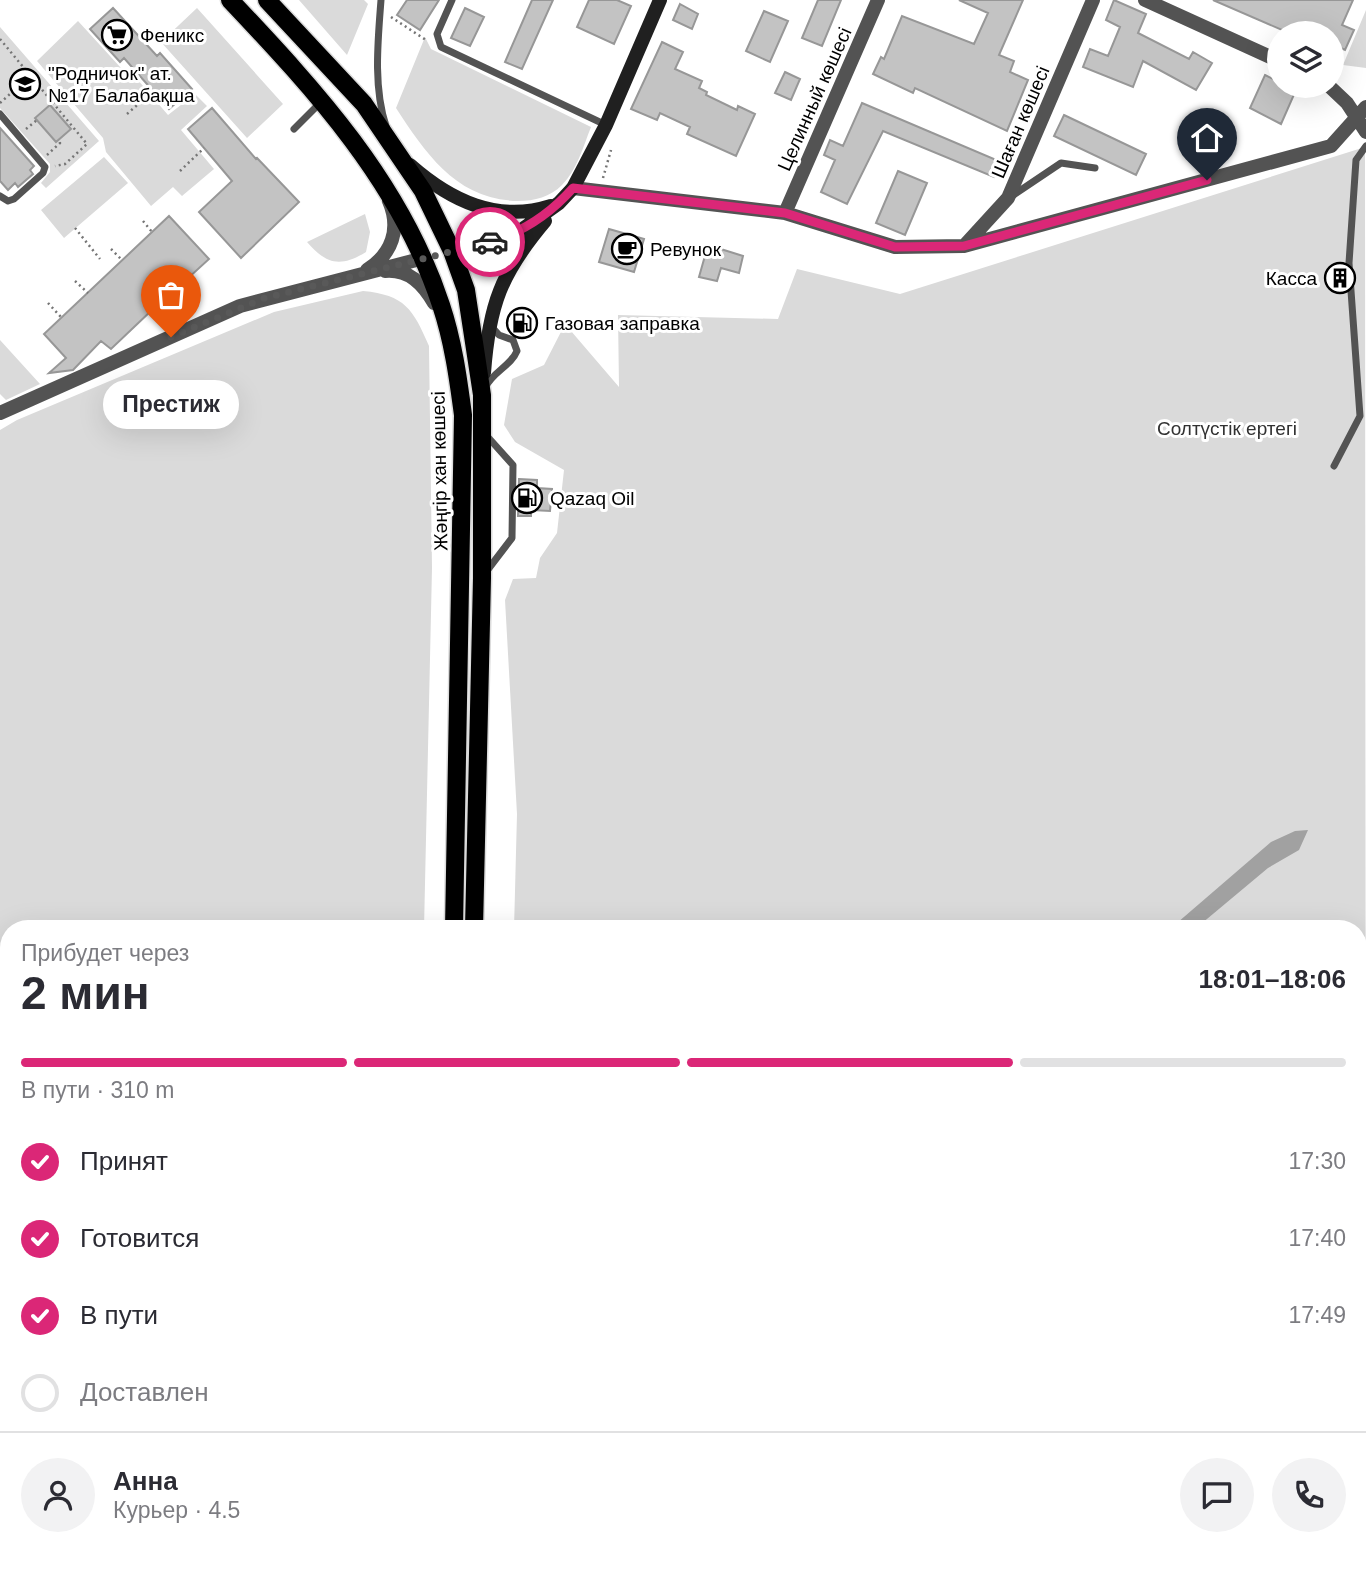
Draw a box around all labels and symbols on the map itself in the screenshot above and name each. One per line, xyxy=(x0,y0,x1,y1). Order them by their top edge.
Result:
supermarket icon: Феникс xyxy=(100,18,134,52)
street label: Целинный көшесі xyxy=(773,24,855,174)
place label: Феникс xyxy=(140,25,204,46)
place label: "Родничок" ат. №17 Балабақша xyxy=(48,63,195,106)
street label: Шаған көшесі xyxy=(987,63,1054,181)
school or university icon: "Родничок" ат. №17 Балабақша xyxy=(8,67,42,101)
pin xyxy=(1177,108,1237,180)
courier xyxy=(455,207,525,277)
cafe icon: Ревунок xyxy=(610,232,644,266)
place label: Ревунок xyxy=(650,239,722,260)
building icon: Касса xyxy=(1323,261,1357,295)
pin xyxy=(141,265,201,337)
place label: Касса xyxy=(1266,268,1317,289)
fuel station icon: Газовая заправка xyxy=(505,306,539,340)
place label: Газовая заправка xyxy=(545,313,700,334)
callout: Престиж xyxy=(103,379,239,428)
street label: Жәңгір хан көшесі xyxy=(428,391,451,551)
park label: Солтүстік ертегі xyxy=(1157,418,1297,439)
fuel station icon: Qazaq Oil xyxy=(510,481,544,515)
place label: Qazaq Oil xyxy=(550,488,634,509)

